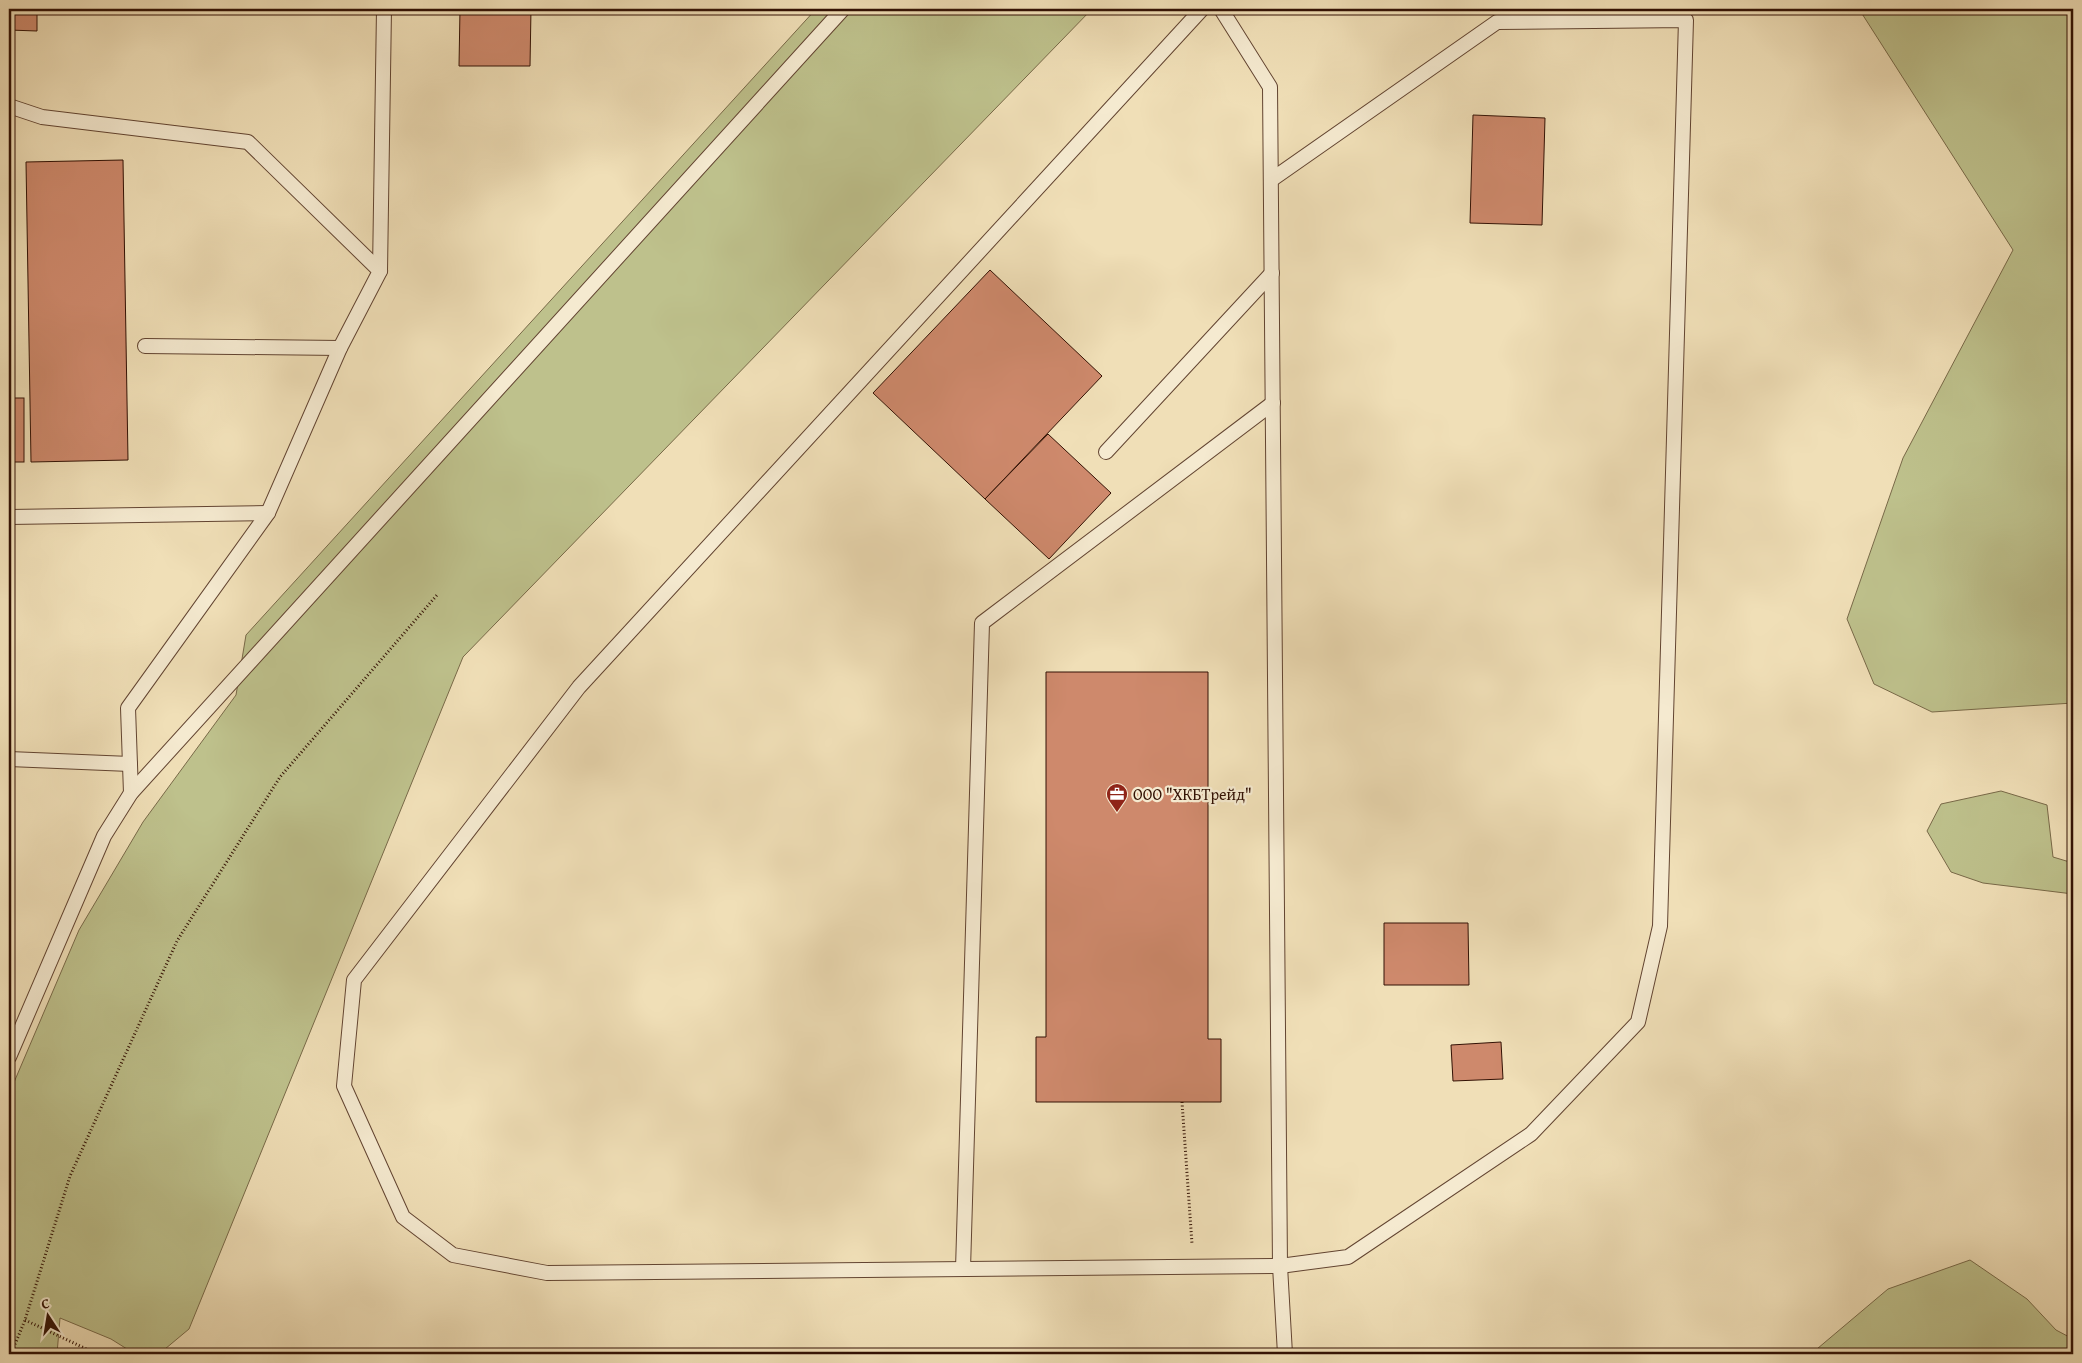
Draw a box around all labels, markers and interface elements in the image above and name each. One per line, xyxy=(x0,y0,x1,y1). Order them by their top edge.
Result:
office icon: ООО "ХКБТрейд" xyxy=(1105,782,1129,813)
place label: ООО "ХКБТрейд" xyxy=(1133,782,1252,806)
north arrow xyxy=(22,1290,72,1340)
text: С xyxy=(39,1293,51,1314)

